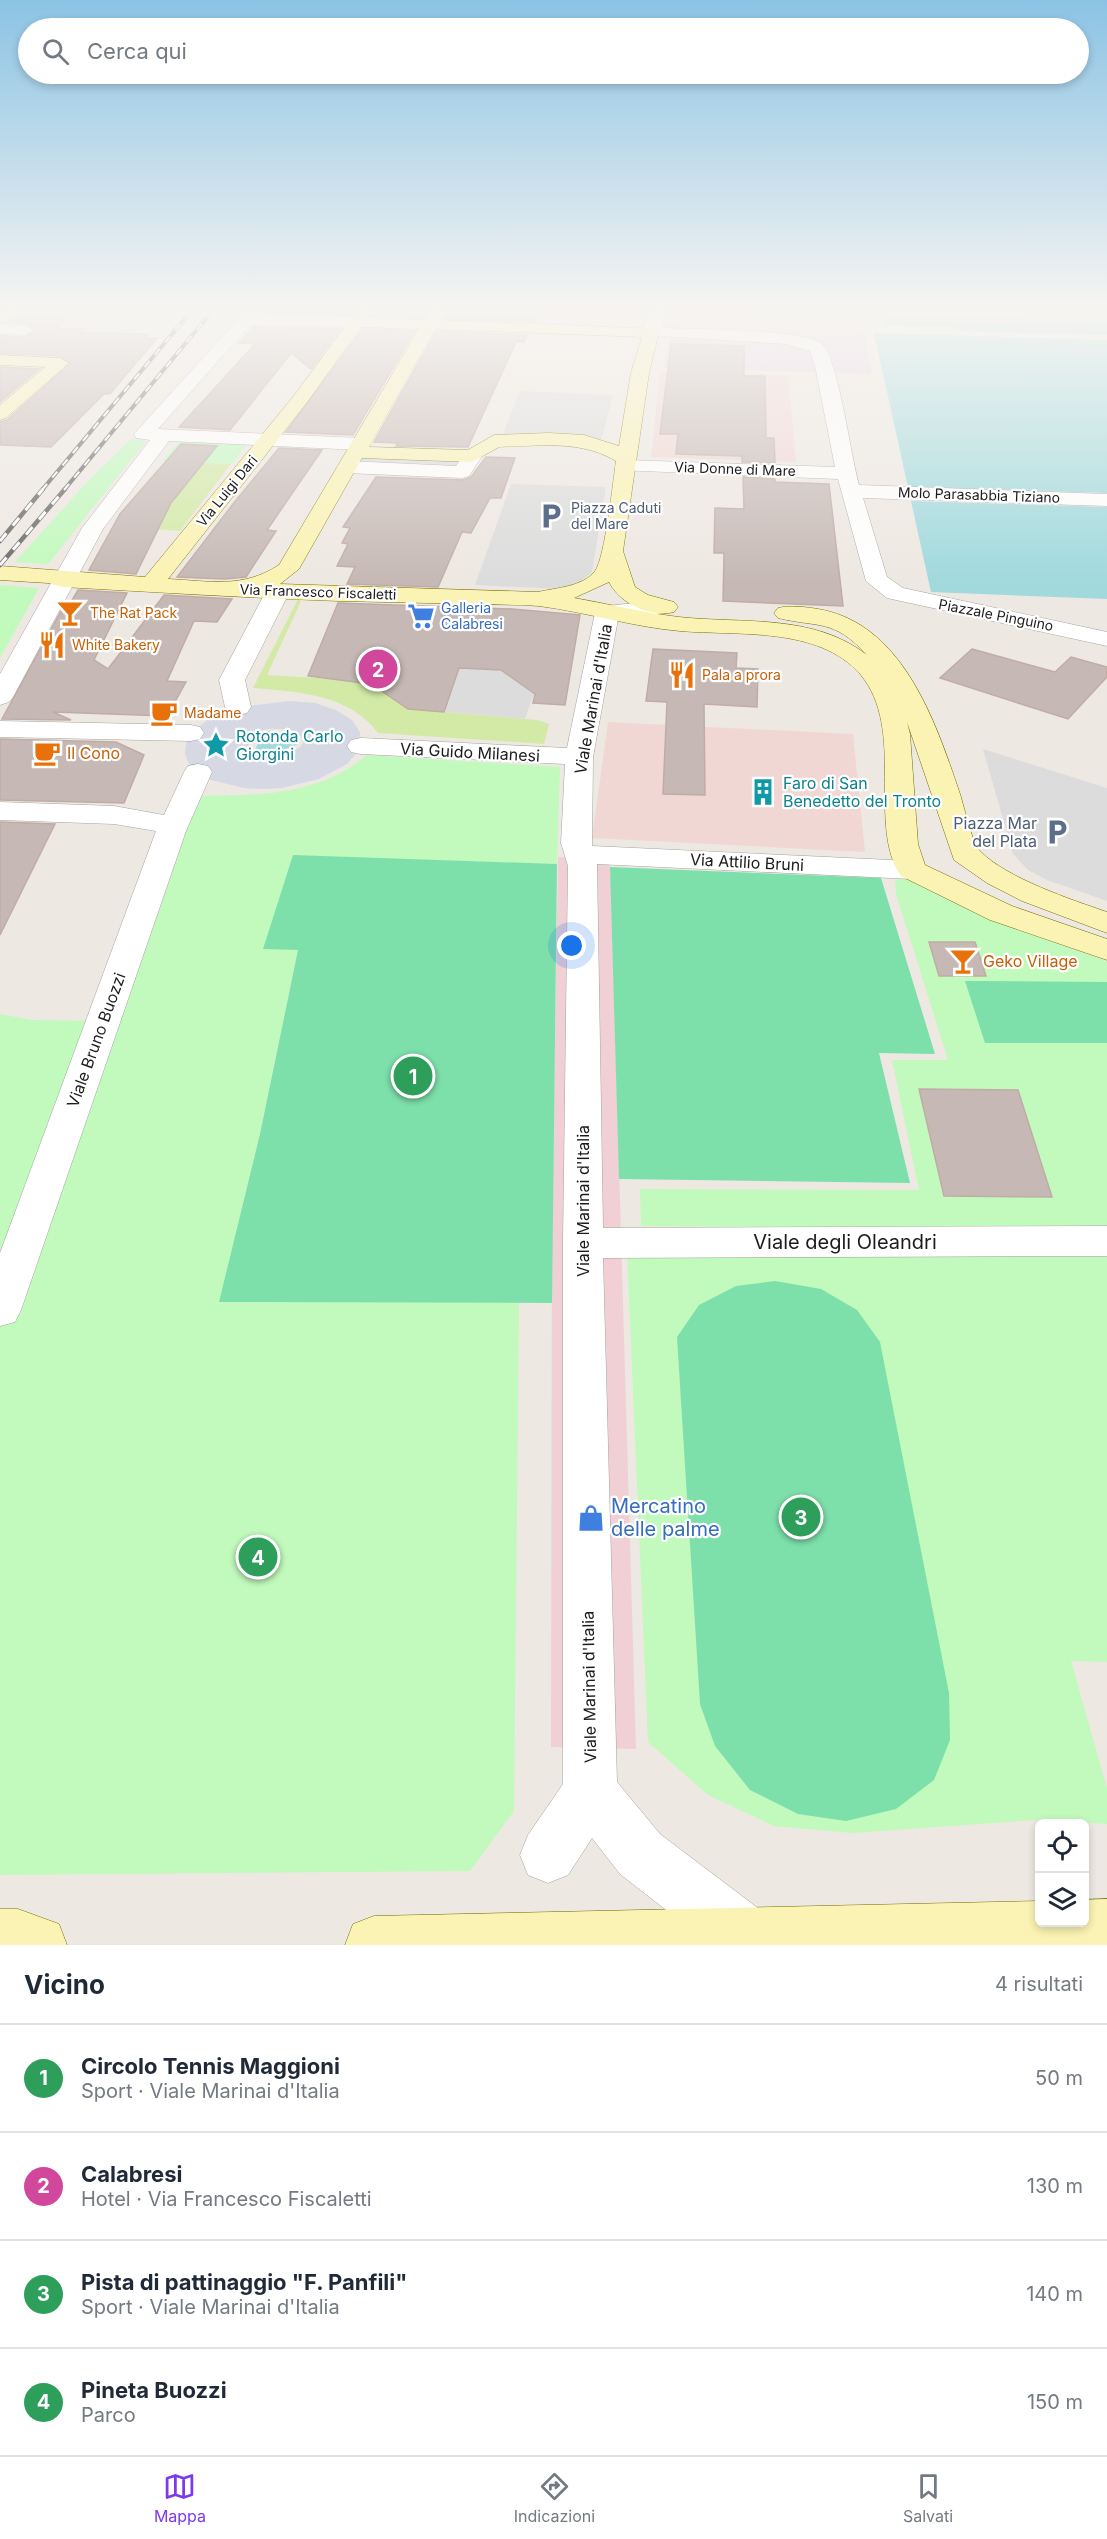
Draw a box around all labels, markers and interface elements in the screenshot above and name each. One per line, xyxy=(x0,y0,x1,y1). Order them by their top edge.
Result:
search box xyxy=(18,18,1089,84)
icon: search xyxy=(39,35,72,68)
text: Cerca qui xyxy=(87,38,187,64)
street label: Via Luigi Dari xyxy=(193,451,261,530)
street label: Via Donne di Mare xyxy=(674,458,796,479)
street label: Molo Parasabbia Tiziano xyxy=(898,483,1060,506)
place label: Piazza Caduti del Mare xyxy=(571,499,661,532)
parking icon: Piazza Caduti del Mare xyxy=(536,501,566,531)
street label: Via Francesco Fiscaletti xyxy=(239,580,397,603)
street label: Piazzale Pinguino xyxy=(937,595,1055,634)
bar icon: The Rat Pack xyxy=(55,598,85,628)
place label: Galleria Calabresi xyxy=(441,599,503,632)
supermarket icon: Galleria Calabresi xyxy=(406,601,436,631)
place label: The Rat Pack xyxy=(90,604,178,621)
street label: Viale Marinai d'Italia xyxy=(570,622,616,776)
restaurant icon: White Bakery xyxy=(37,630,67,660)
place label: White Bakery xyxy=(72,636,160,653)
pin: 2 xyxy=(358,646,398,692)
restaurant icon: Pala a prora xyxy=(667,660,697,690)
place label: Pala a prora xyxy=(702,666,781,683)
cafe icon: Madame xyxy=(149,698,179,728)
place label: Madame xyxy=(184,704,241,721)
place label: Rotonda Carlo Giorgini xyxy=(236,726,343,764)
place icon: Rotonda Carlo Giorgini xyxy=(201,730,231,760)
cafe icon: Il Cono xyxy=(32,738,62,768)
street label: Via Guido Milanesi xyxy=(400,738,540,766)
place label: Il Cono xyxy=(67,743,120,763)
place label: Faro di San Benedetto del Tronto xyxy=(783,773,941,811)
building icon: Faro di San Benedetto del Tronto xyxy=(748,777,778,807)
place label: Piazza Mar del Plata xyxy=(953,813,1037,851)
parking icon: Piazza Mar del Plata xyxy=(1042,817,1072,847)
street label: Via Attilio Bruni xyxy=(689,849,805,875)
your location xyxy=(557,931,586,960)
bar icon: Geko Village xyxy=(948,946,978,976)
place label: Geko Village xyxy=(983,951,1078,971)
street label: Viale Bruno Buozzi xyxy=(62,970,130,1110)
pin: 1 xyxy=(394,1054,432,1098)
street label: Viale Marinai d'Italia xyxy=(573,1125,593,1277)
street label: Viale degli Oleandri xyxy=(753,1230,937,1254)
place label: Mercatino delle palme xyxy=(611,1494,720,1541)
pin: 3 xyxy=(782,1494,820,1540)
shop icon: Mercatino delle palme xyxy=(576,1503,606,1533)
pin: 4 xyxy=(238,1534,278,1580)
street label: Viale Marinai d'Italia xyxy=(578,1611,600,1763)
map controls xyxy=(1035,1819,1089,1927)
button: locate xyxy=(1035,1819,1089,1873)
button: layers xyxy=(1035,1873,1089,1927)
text: Vicino xyxy=(24,1969,105,2000)
text: 4 risultati xyxy=(995,1972,1083,1996)
text: Circolo Tennis Maggioni xyxy=(81,2053,340,2079)
text: 1 xyxy=(39,2066,48,2090)
text: 50 m xyxy=(1035,2066,1083,2090)
text: Sport · Viale Marinai d'Italia xyxy=(81,2079,340,2103)
text: Calabresi xyxy=(81,2161,182,2187)
text: 2 xyxy=(37,2174,50,2198)
text: 130 m xyxy=(1027,2174,1083,2198)
text: Hotel · Via Francesco Fiscaletti xyxy=(81,2187,372,2211)
text: Pista di pattinaggio "F. Panfili" xyxy=(81,2269,407,2295)
text: 3 xyxy=(37,2282,50,2306)
text: 140 m xyxy=(1026,2282,1083,2306)
text: Sport · Viale Marinai d'Italia xyxy=(81,2295,340,2319)
text: Pineta Buozzi xyxy=(81,2377,227,2403)
text: 4 xyxy=(37,2390,50,2414)
text: 150 m xyxy=(1027,2390,1083,2414)
text: Parco xyxy=(81,2403,136,2427)
tab: Mappa xyxy=(154,2470,206,2526)
tab: Indicazioni xyxy=(514,2470,595,2526)
tab: Salvati xyxy=(903,2470,953,2526)

